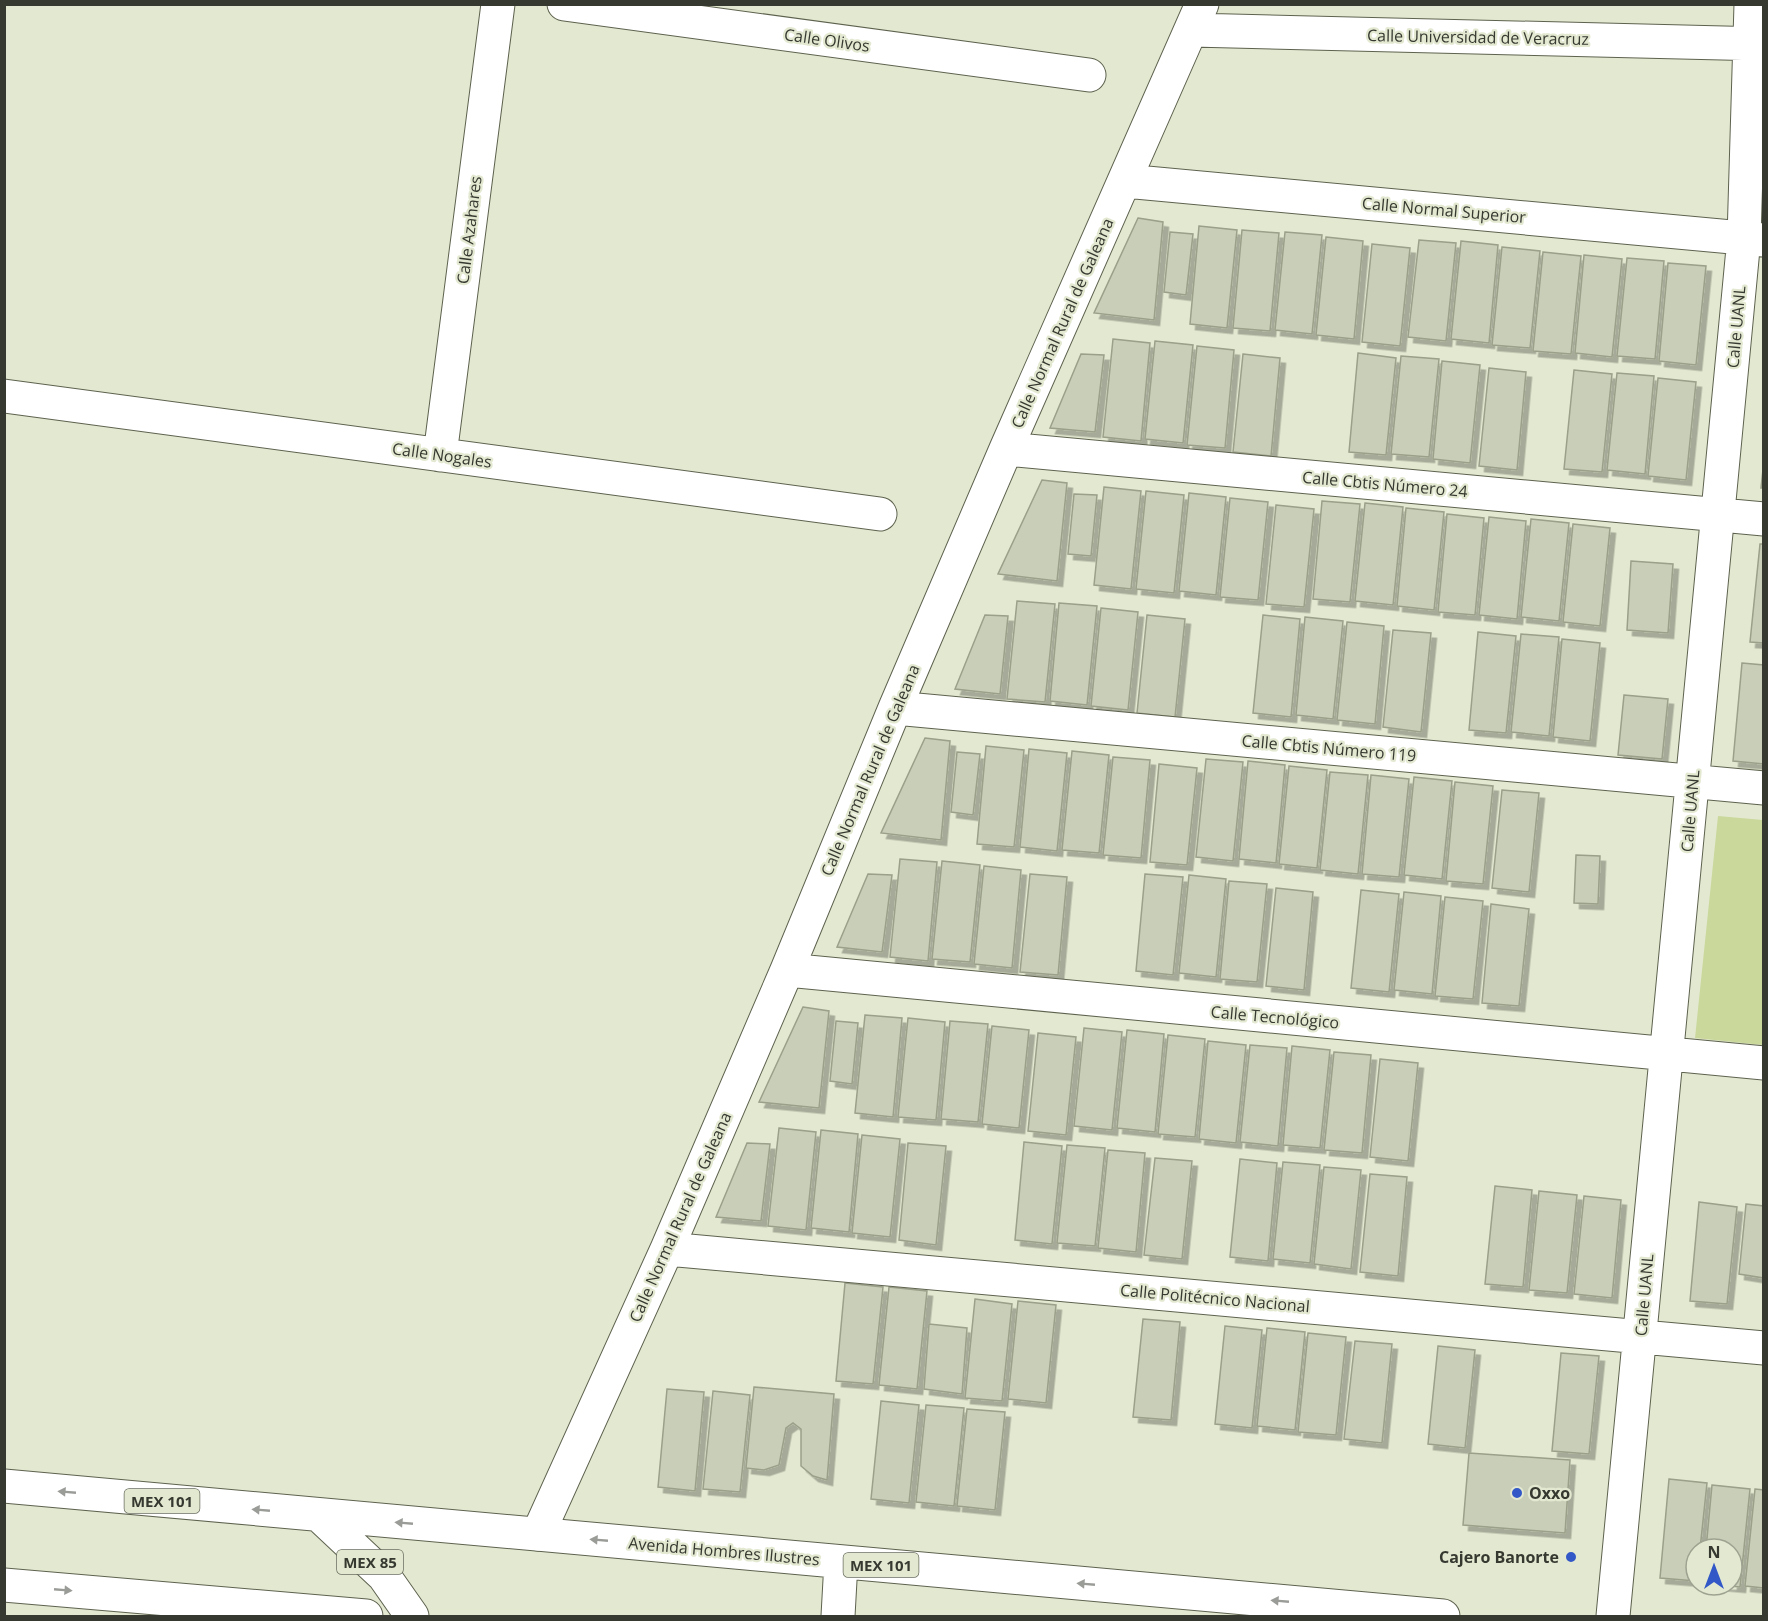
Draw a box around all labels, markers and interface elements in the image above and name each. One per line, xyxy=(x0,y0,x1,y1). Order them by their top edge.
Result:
street label: Calle Olivos xyxy=(783,23,871,57)
street label: Calle Universidad de Veracruz xyxy=(1367,24,1589,50)
street label: Calle Azahares xyxy=(451,175,487,285)
street label: Calle Normal Superior xyxy=(1361,192,1527,228)
street label: Calle Normal Rural de Galeana xyxy=(1006,215,1118,431)
street label: Calle UANL xyxy=(1721,285,1751,369)
street label: Calle Nogales xyxy=(391,437,493,473)
street label: Calle Cbtis Número 24 xyxy=(1301,466,1469,502)
street label: Calle Normal Rural de Galeana xyxy=(815,661,925,879)
street label: Calle Cbtis Número 119 xyxy=(1241,729,1417,767)
street label: Calle UANL xyxy=(1675,769,1705,853)
street label: Calle Tecnológico xyxy=(1210,1000,1340,1034)
street label: Calle Normal Rural de Galeana xyxy=(624,1109,736,1325)
street label: Calle UANL xyxy=(1629,1253,1659,1337)
street label: Calle Politécnico Nacional xyxy=(1119,1279,1311,1317)
place label: Oxxo xyxy=(1529,1482,1570,1504)
marker: Oxxo xyxy=(1510,1486,1524,1500)
one-way arrow xyxy=(57,1487,76,1497)
road number: MEX 101 xyxy=(124,1489,200,1513)
one-way arrow xyxy=(252,1505,271,1515)
one-way arrow xyxy=(395,1518,414,1528)
street label: Avenida Hombres Ilustres xyxy=(627,1532,821,1570)
one-way arrow xyxy=(589,1535,608,1545)
north arrow xyxy=(1684,1537,1744,1597)
text: N xyxy=(1707,1541,1721,1563)
place label: Cajero Banorte xyxy=(1439,1546,1559,1568)
road number: MEX 85 xyxy=(337,1550,403,1574)
marker: Cajero Banorte xyxy=(1564,1550,1578,1564)
road number: MEX 101 xyxy=(844,1553,918,1577)
one-way arrow xyxy=(1076,1579,1095,1589)
one-way arrow xyxy=(53,1585,72,1595)
one-way arrow xyxy=(1270,1596,1289,1606)

